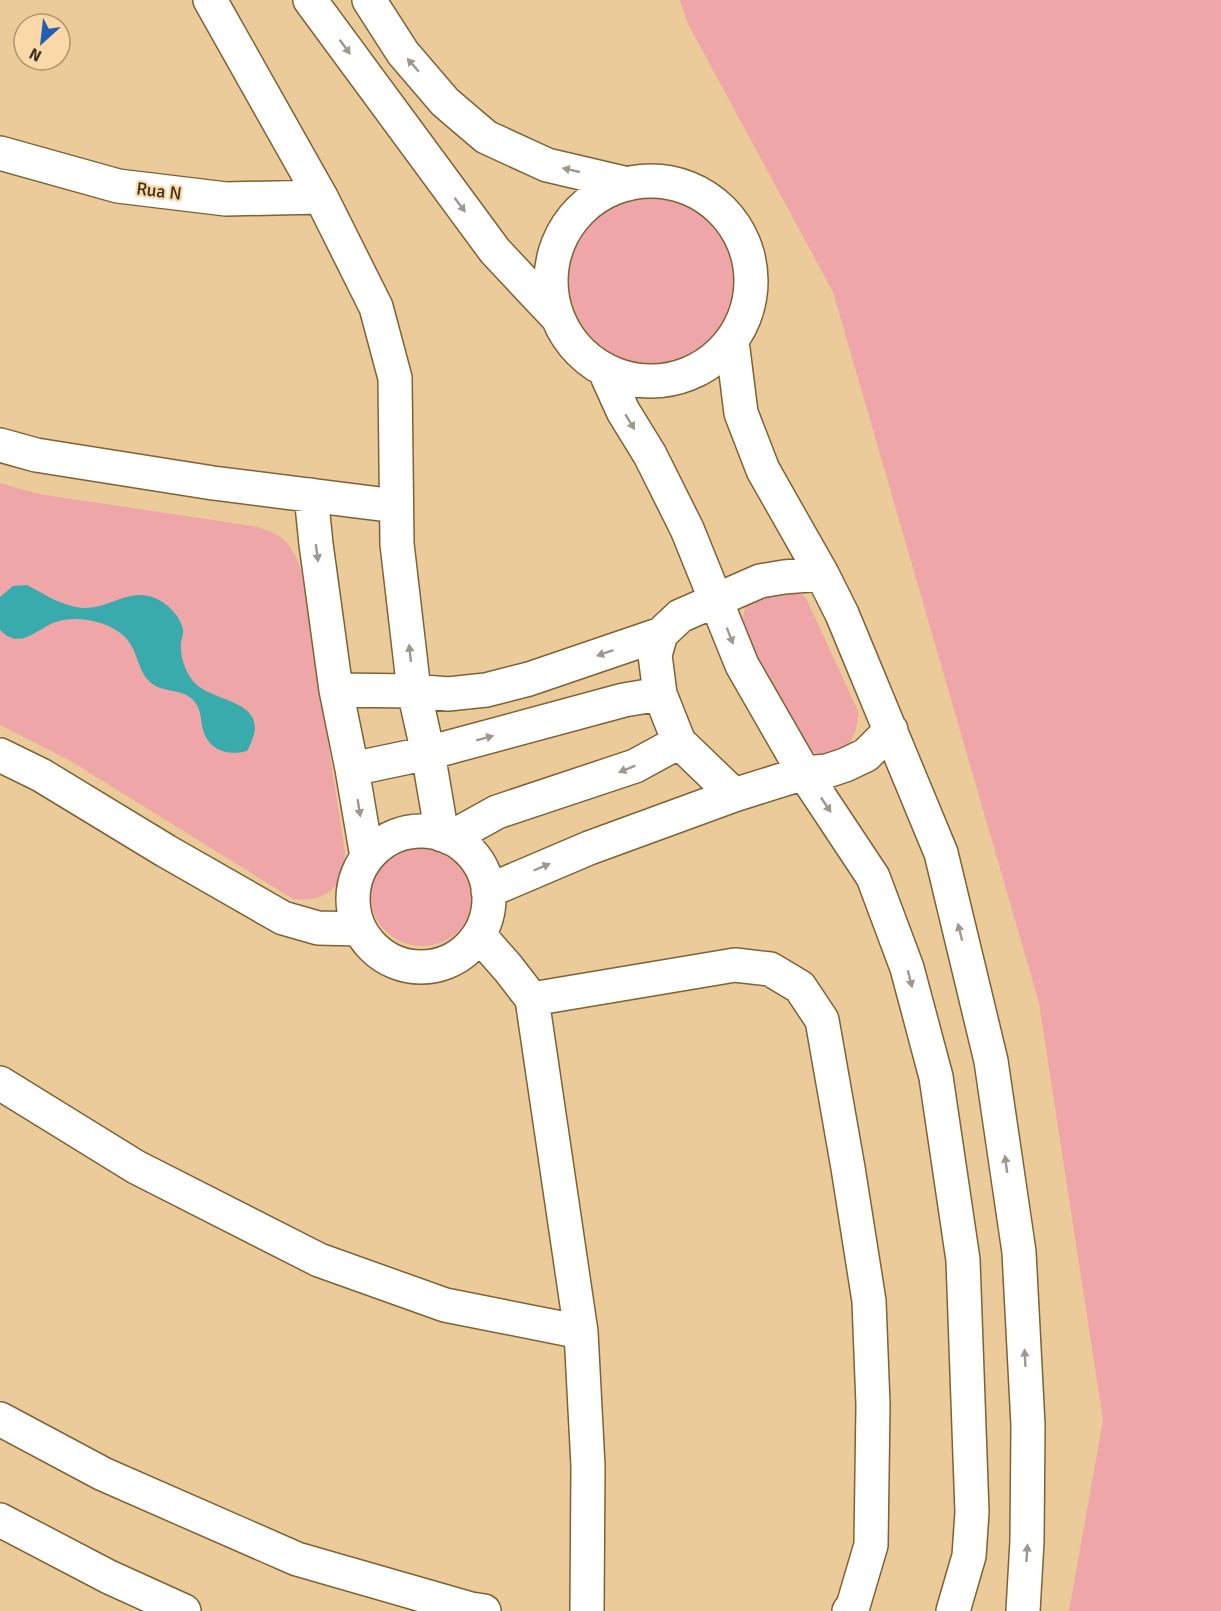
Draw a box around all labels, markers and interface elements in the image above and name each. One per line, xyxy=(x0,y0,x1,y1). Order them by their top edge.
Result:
north arrow xyxy=(12,12,72,72)
one-way arrow xyxy=(338,40,350,55)
text: N xyxy=(26,43,45,66)
one-way arrow xyxy=(407,58,420,73)
one-way arrow xyxy=(562,165,580,175)
street label: Rua N xyxy=(135,177,183,205)
one-way arrow xyxy=(454,196,466,212)
one-way arrow xyxy=(624,414,635,430)
one-way arrow xyxy=(313,544,322,563)
one-way arrow xyxy=(726,627,735,645)
one-way arrow xyxy=(405,644,415,663)
one-way arrow xyxy=(596,648,614,658)
one-way arrow xyxy=(475,732,494,742)
one-way arrow xyxy=(618,765,636,774)
one-way arrow xyxy=(820,797,831,814)
one-way arrow xyxy=(354,799,363,818)
one-way arrow xyxy=(533,862,551,871)
one-way arrow xyxy=(954,922,964,941)
one-way arrow xyxy=(906,970,916,988)
one-way arrow xyxy=(1002,1154,1011,1173)
one-way arrow xyxy=(1020,1348,1029,1367)
one-way arrow xyxy=(1022,1543,1031,1562)

